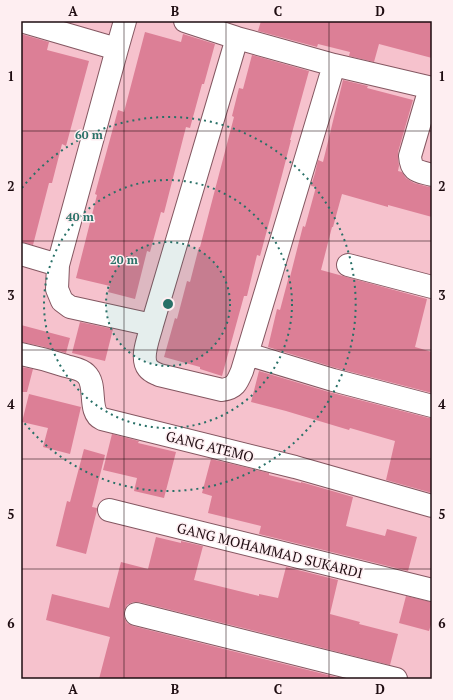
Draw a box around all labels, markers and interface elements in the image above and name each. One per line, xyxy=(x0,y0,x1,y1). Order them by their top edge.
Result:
text: A xyxy=(68,2,78,20)
text: B xyxy=(171,2,179,20)
text: C xyxy=(274,2,282,20)
text: D xyxy=(375,2,385,20)
text: 1 xyxy=(7,67,15,85)
text: 1 xyxy=(438,67,446,85)
text: 60 m xyxy=(75,127,103,142)
text: 2 xyxy=(7,177,15,195)
text: 2 xyxy=(438,177,446,195)
text: 40 m xyxy=(66,209,94,224)
text: 20 m xyxy=(110,252,138,267)
text: 3 xyxy=(7,286,15,304)
text: 3 xyxy=(438,286,446,304)
centre of rings xyxy=(161,297,175,311)
text: 4 xyxy=(7,395,15,413)
text: 4 xyxy=(438,395,446,413)
street label: GANG ATEMO xyxy=(164,426,256,466)
text: 5 xyxy=(7,505,15,523)
text: 5 xyxy=(438,505,446,523)
street label: GANG MOHAMMAD SUKARDI xyxy=(175,518,365,582)
text: 6 xyxy=(7,614,15,632)
text: 6 xyxy=(438,614,446,632)
text: A xyxy=(68,680,78,698)
text: B xyxy=(171,680,179,698)
text: C xyxy=(274,680,282,698)
text: D xyxy=(375,680,385,698)

